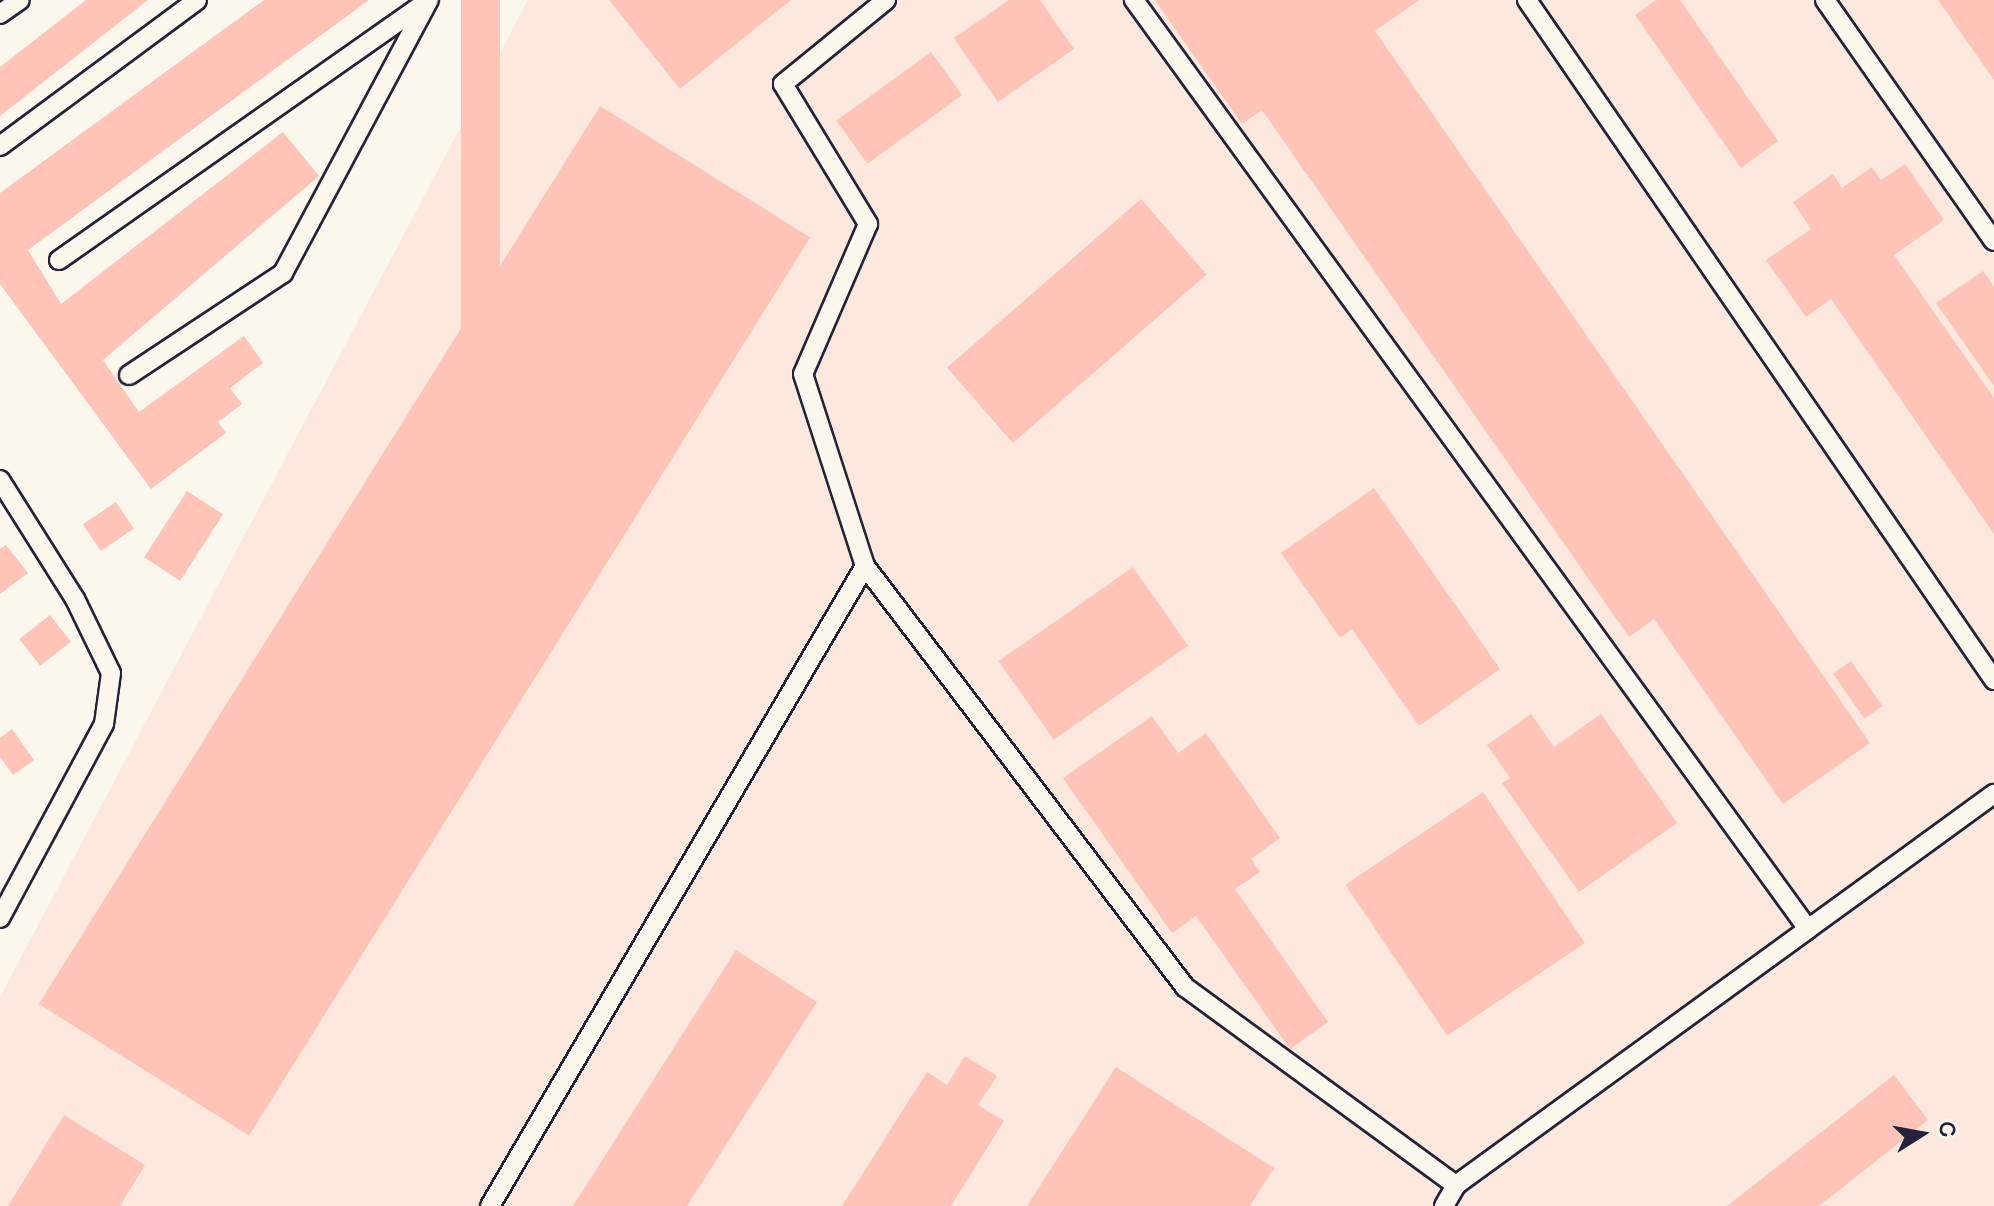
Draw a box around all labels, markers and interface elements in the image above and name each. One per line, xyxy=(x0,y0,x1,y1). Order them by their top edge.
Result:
north arrow xyxy=(1882,1094,1962,1174)
text: С xyxy=(1931,1119,1961,1139)

